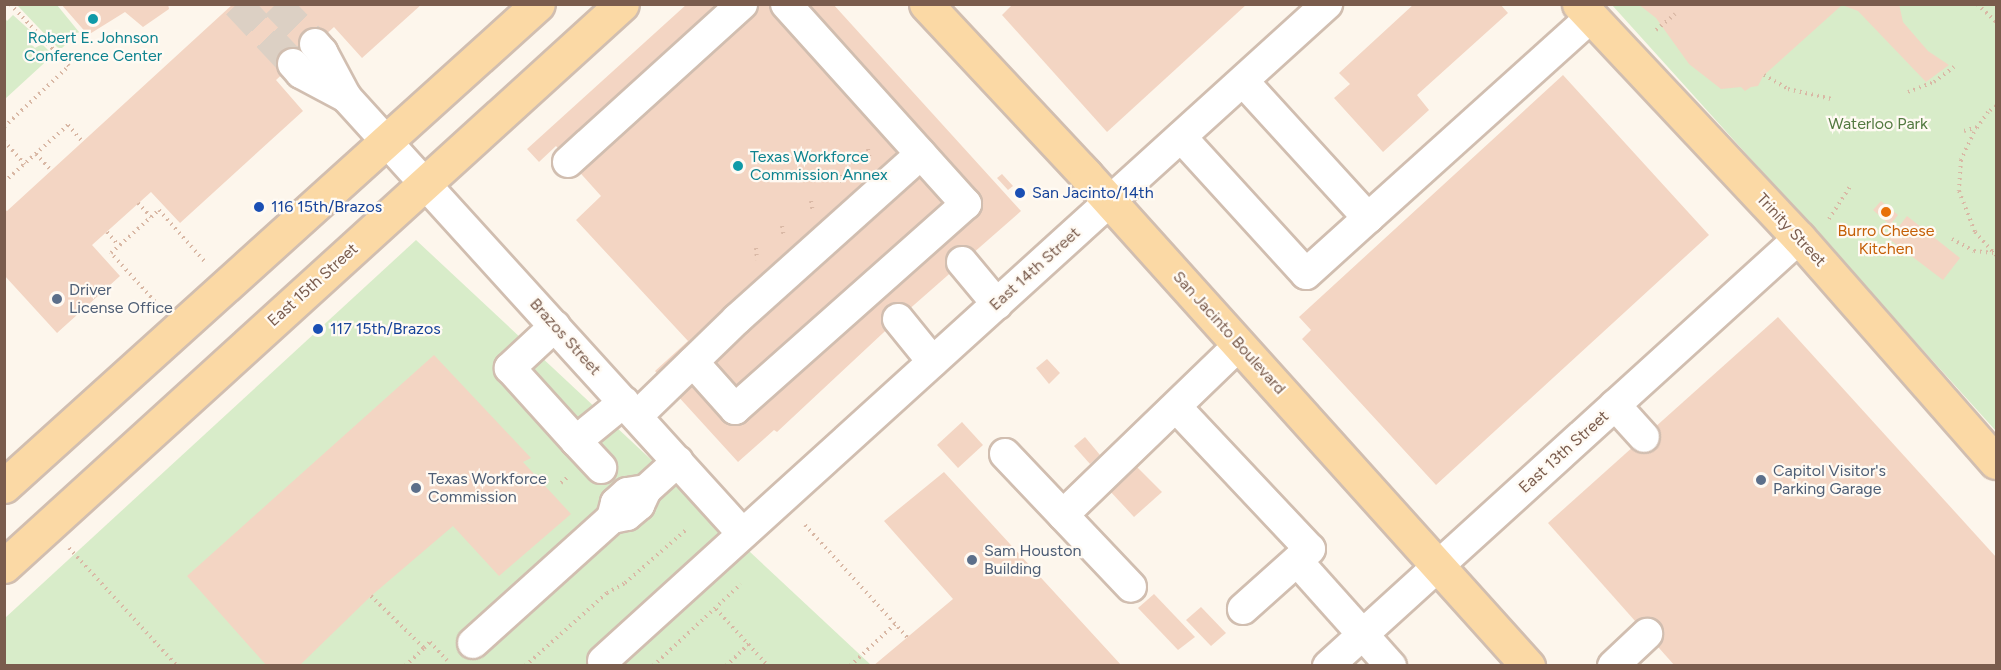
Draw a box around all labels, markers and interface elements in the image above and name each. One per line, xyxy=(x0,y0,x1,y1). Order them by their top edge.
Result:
marker: Robert E. Johnson Conference Center xyxy=(86,12,100,26)
place label: Robert E. Johnson Conference Center xyxy=(24,28,162,66)
park label: Waterloo Park xyxy=(1828,114,1928,134)
place label: Texas Workforce Commission Annex xyxy=(750,147,887,185)
marker: Texas Workforce Commission Annex xyxy=(731,159,745,173)
place label: San Jacinto/14th xyxy=(1032,183,1154,203)
marker: San Jacinto/14th xyxy=(1013,186,1027,200)
street label: Trinity Street xyxy=(1752,189,1830,271)
place label: 116 15th/Brazos xyxy=(271,197,382,217)
marker: 116 15th/Brazos xyxy=(252,200,266,214)
marker: Burro Cheese Kitchen xyxy=(1879,205,1893,219)
place label: Burro Cheese Kitchen xyxy=(1838,221,1934,259)
street label: East 14th Street xyxy=(986,223,1084,315)
street label: East 15th Street xyxy=(264,240,362,330)
street label: San Jacinto Boulevard xyxy=(1169,268,1289,398)
place label: Driver License Office xyxy=(69,280,173,318)
marker: Driver License Office xyxy=(50,292,64,306)
street label: Brazos Street xyxy=(526,295,604,379)
place label: 117 15th/Brazos xyxy=(330,319,441,339)
marker: 117 15th/Brazos xyxy=(311,322,325,336)
street label: East 13th Street xyxy=(1515,407,1613,497)
place label: Capitol Visitor's Parking Garage xyxy=(1773,461,1886,499)
place label: Texas Workforce Commission xyxy=(428,469,547,507)
marker: Capitol Visitor's Parking Garage xyxy=(1754,473,1768,487)
marker: Texas Workforce Commission xyxy=(409,481,423,495)
place label: Sam Houston Building xyxy=(984,541,1081,579)
marker: Sam Houston Building xyxy=(965,553,979,567)

